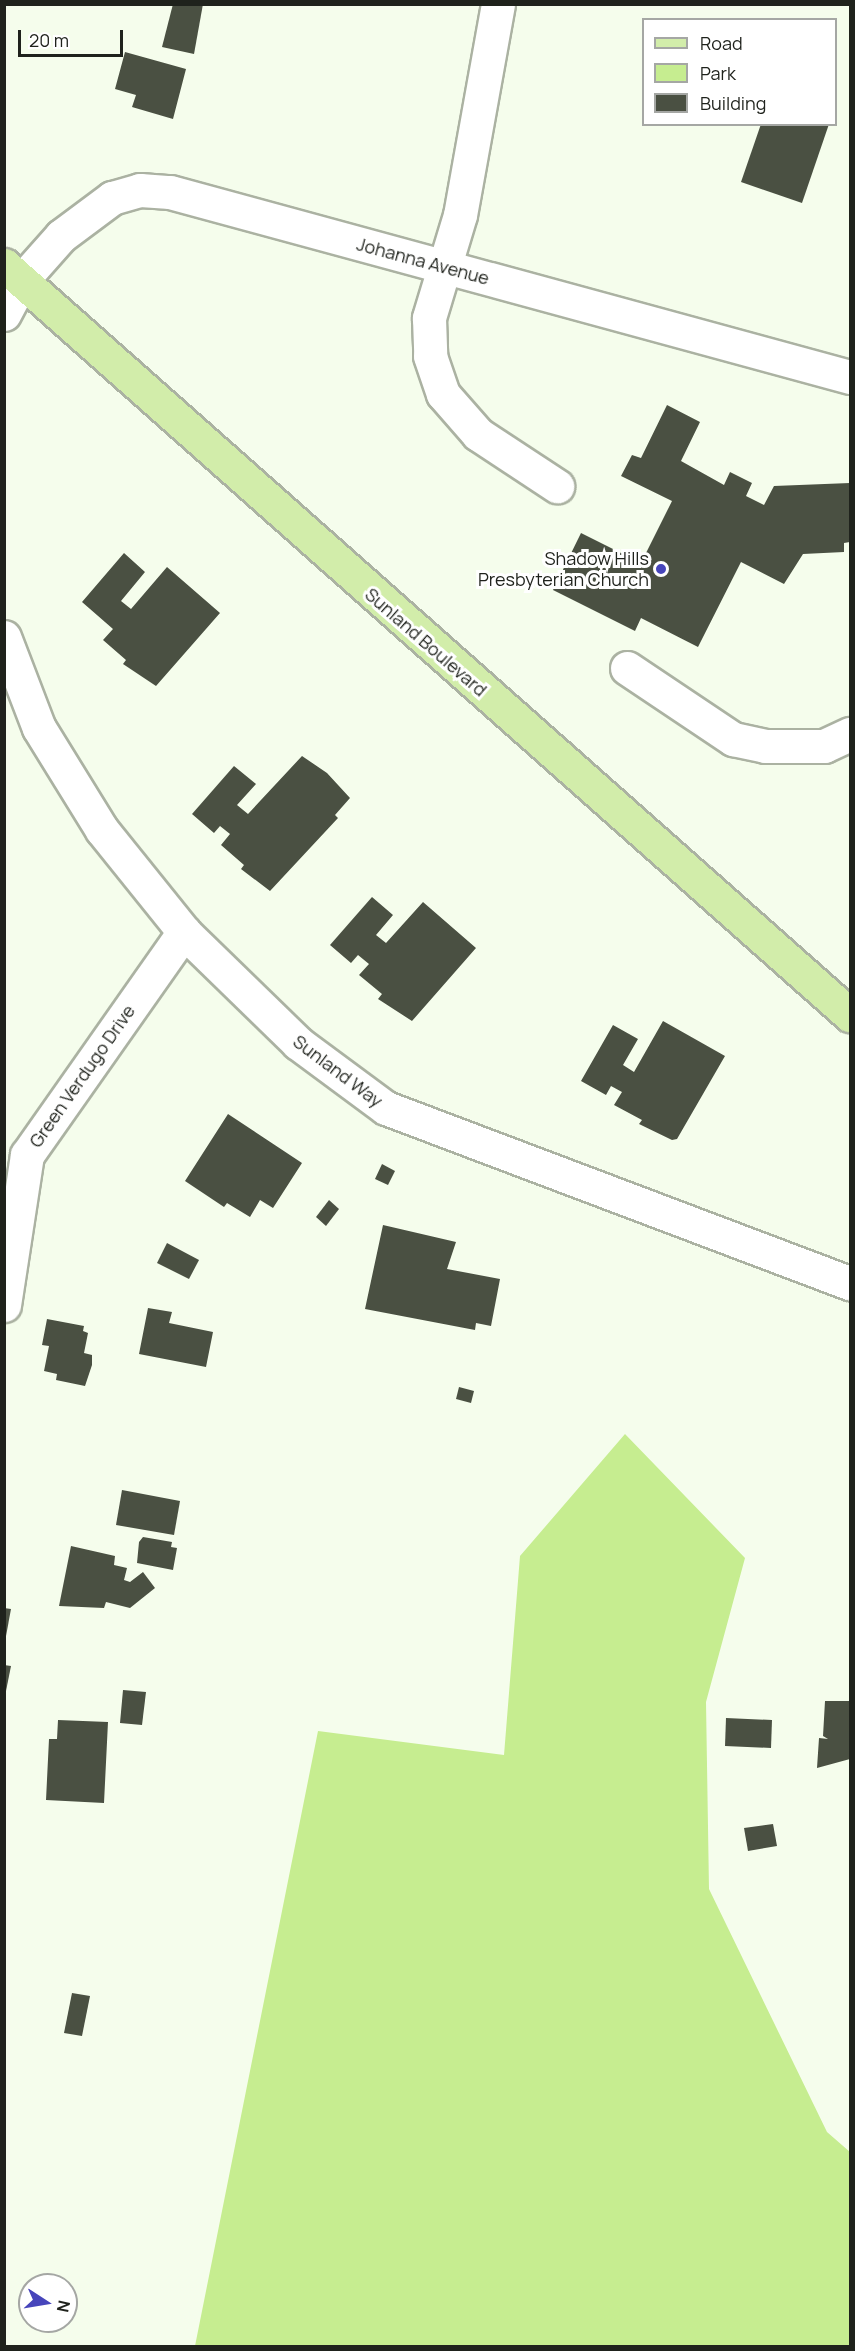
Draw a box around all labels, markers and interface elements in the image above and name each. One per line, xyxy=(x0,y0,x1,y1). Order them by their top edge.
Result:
scale bar xyxy=(21,18,126,56)
legend xyxy=(642,18,837,126)
text: 20 m xyxy=(29,28,69,52)
text: Road xyxy=(700,31,743,55)
text: Park xyxy=(700,61,736,85)
text: Building xyxy=(700,91,766,115)
street label: Johanna Avenue xyxy=(354,233,492,289)
place label: Shadow Hills Presbyterian Church xyxy=(478,548,649,590)
marker: Shadow Hills Presbyterian Church xyxy=(654,562,668,576)
street label: Sunland Boulevard xyxy=(361,583,491,701)
street label: Green Verdugo Drive xyxy=(25,1001,139,1151)
street label: Sunland Way xyxy=(289,1030,387,1112)
north arrow xyxy=(18,2273,78,2333)
text: N xyxy=(52,2298,76,2314)

